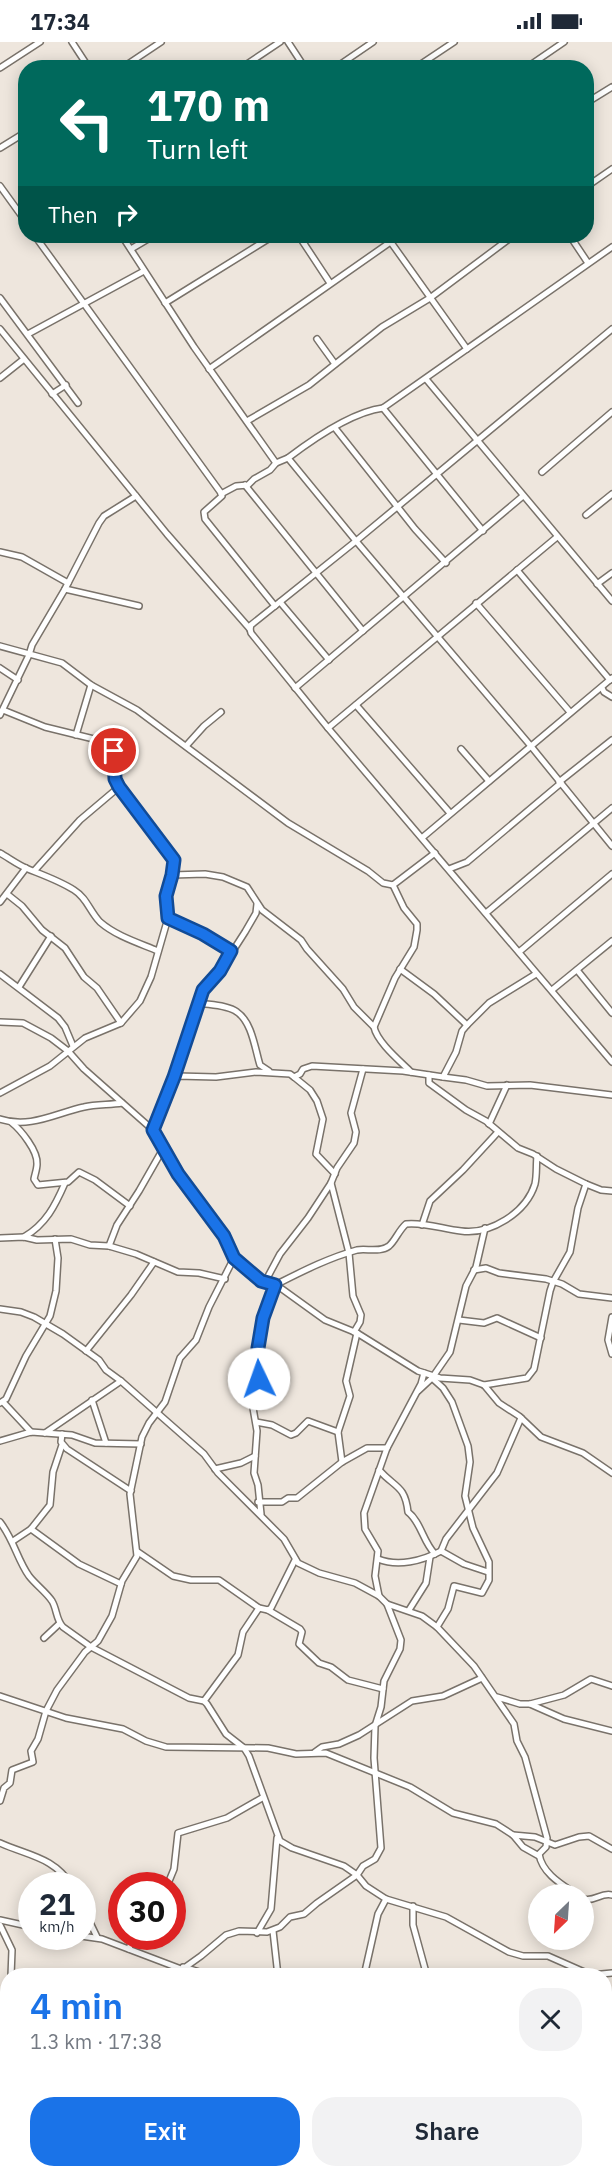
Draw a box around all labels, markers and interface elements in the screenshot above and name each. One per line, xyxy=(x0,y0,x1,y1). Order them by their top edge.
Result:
text: 17:34 xyxy=(30,7,90,36)
text: 170 m xyxy=(147,78,270,133)
icon: left xyxy=(48,84,126,162)
text: Turn left xyxy=(147,131,248,166)
icon: right xyxy=(110,198,143,231)
text: Then xyxy=(48,200,98,229)
pin xyxy=(88,725,139,776)
icon: arrive xyxy=(97,734,130,767)
position arrow xyxy=(227,1347,291,1411)
speed limit sign: 30 xyxy=(108,1872,186,1950)
text: 21 xyxy=(39,1884,75,1923)
north arrow xyxy=(528,1884,594,1950)
map controls xyxy=(528,1884,594,1950)
text: km/h xyxy=(39,1917,75,1936)
text: 4 min xyxy=(30,1982,123,2029)
button: close xyxy=(519,1988,582,2051)
text: 1.3 km · 17:38 xyxy=(30,2028,162,2055)
button: Exit xyxy=(30,2097,300,2166)
button: Share xyxy=(312,2097,582,2166)

